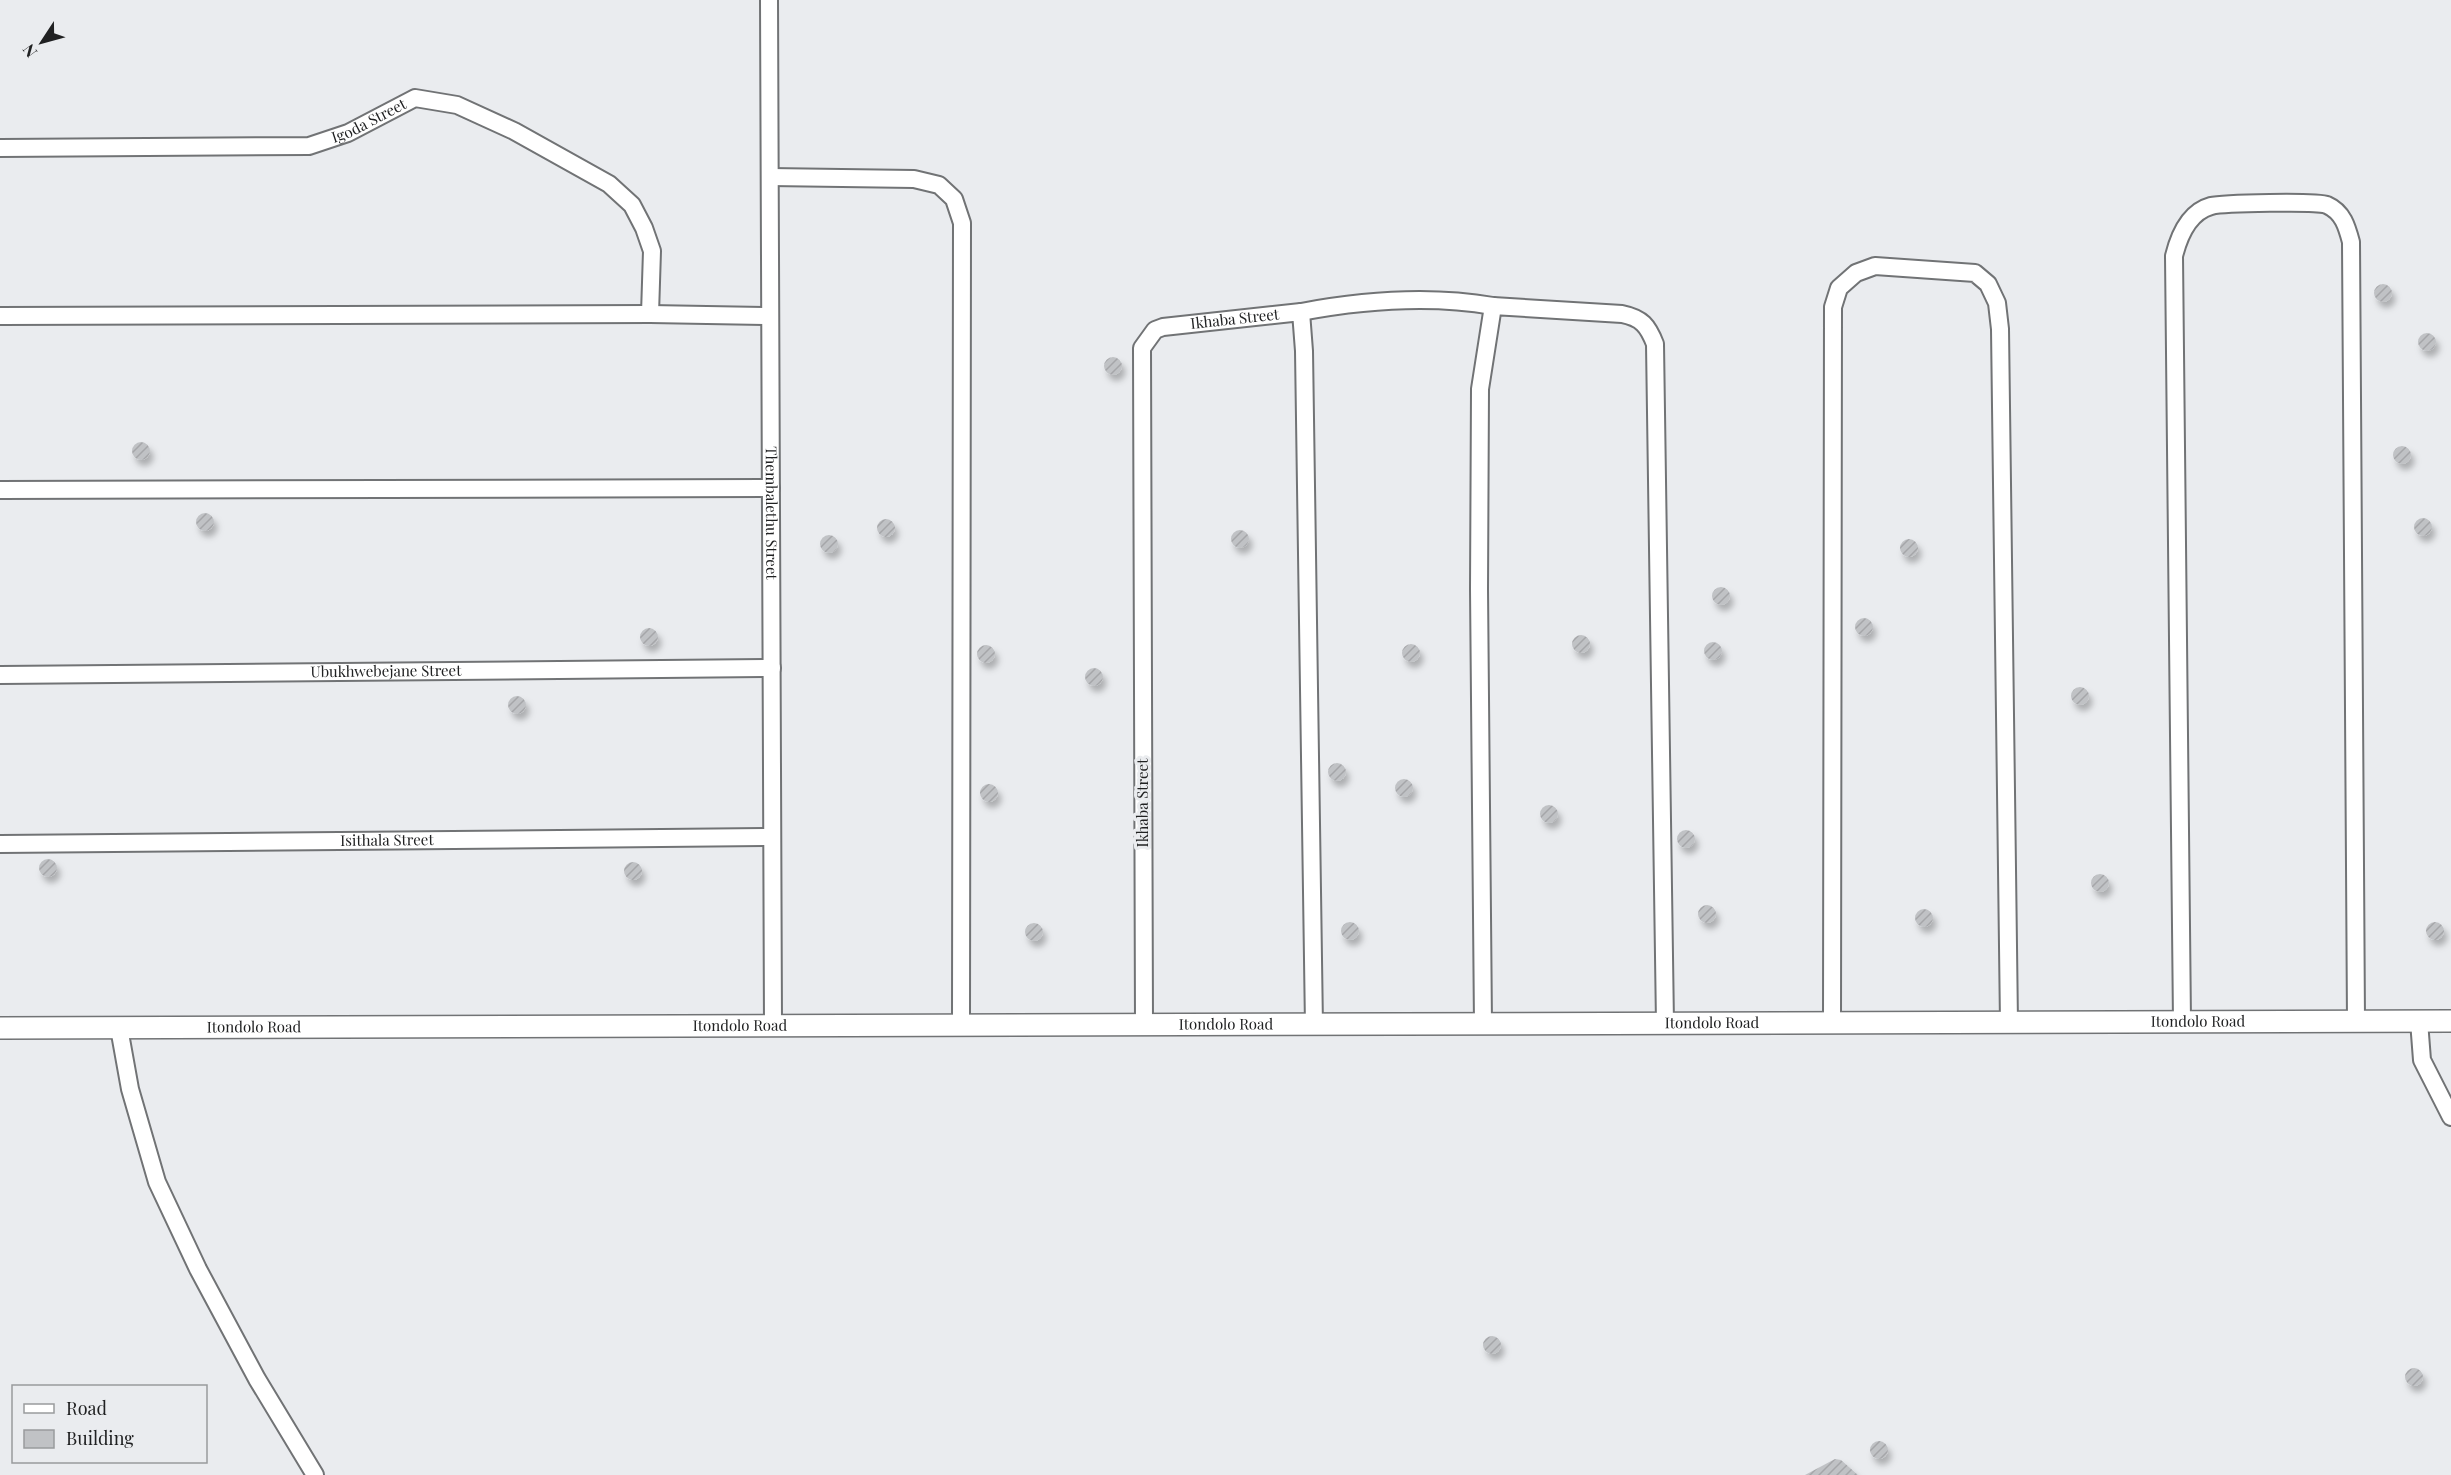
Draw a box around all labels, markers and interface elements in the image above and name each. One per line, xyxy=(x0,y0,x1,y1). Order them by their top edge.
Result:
north arrow xyxy=(12,12,72,72)
text: N xyxy=(17,40,41,62)
street label: Igoda Street xyxy=(329,93,410,147)
street label: Ikhaba Street xyxy=(1189,303,1281,333)
street label: Thembalethu Street xyxy=(762,446,782,581)
street label: Ubukhwebejane Street xyxy=(310,660,462,681)
street label: Ikhaba Street xyxy=(1132,758,1152,847)
street label: Isithala Street xyxy=(340,829,434,850)
street label: Itondolo Road xyxy=(2151,1011,2246,1031)
street label: Itondolo Road xyxy=(1665,1012,1760,1032)
street label: Itondolo Road xyxy=(1179,1013,1274,1034)
street label: Itondolo Road xyxy=(693,1015,788,1035)
street label: Itondolo Road xyxy=(207,1016,302,1036)
legend xyxy=(12,1385,207,1463)
text: Road xyxy=(66,1396,107,1420)
text: Building xyxy=(66,1426,134,1450)

